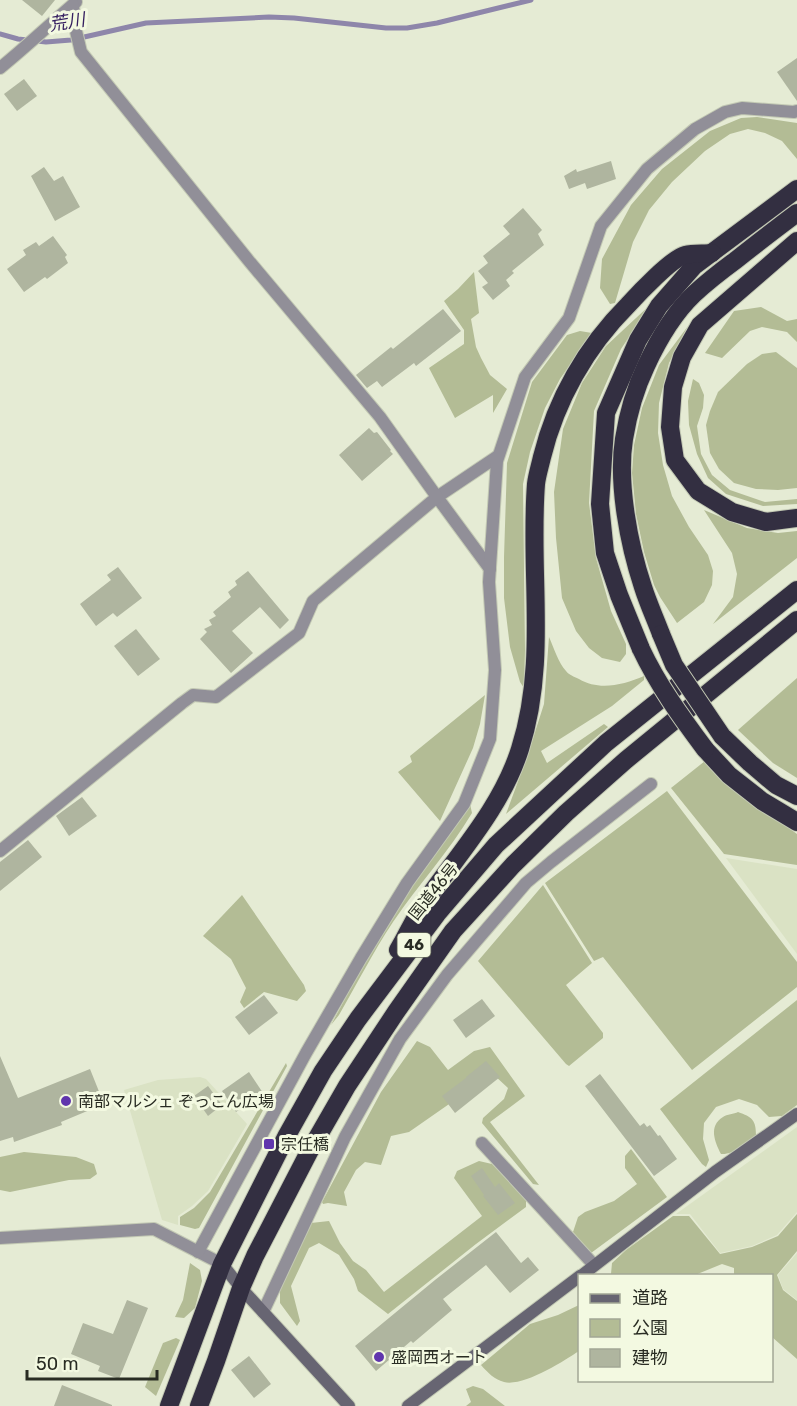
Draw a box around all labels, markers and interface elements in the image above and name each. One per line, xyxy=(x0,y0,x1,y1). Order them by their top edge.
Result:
water label: 荒川 xyxy=(48,8,88,36)
street label: 国道46号 xyxy=(405,859,462,924)
road number: 46 xyxy=(398,933,430,957)
place label: 南部マルシェ ぞっこん広場 xyxy=(78,1092,274,1111)
marker: 南部マルシェ ぞっこん広場 xyxy=(59,1094,73,1108)
place label: 宗任橋 xyxy=(281,1135,329,1154)
marker: 宗任橋 xyxy=(262,1137,276,1151)
legend xyxy=(578,1274,773,1382)
text: 道路 xyxy=(632,1287,668,1309)
text: 公園 xyxy=(632,1317,668,1339)
scale bar xyxy=(27,1343,158,1381)
text: 建物 xyxy=(632,1347,668,1369)
place label: 盛岡西オート xyxy=(391,1348,487,1367)
marker: 盛岡西オート xyxy=(372,1350,386,1364)
text: 50 m xyxy=(36,1353,79,1375)

